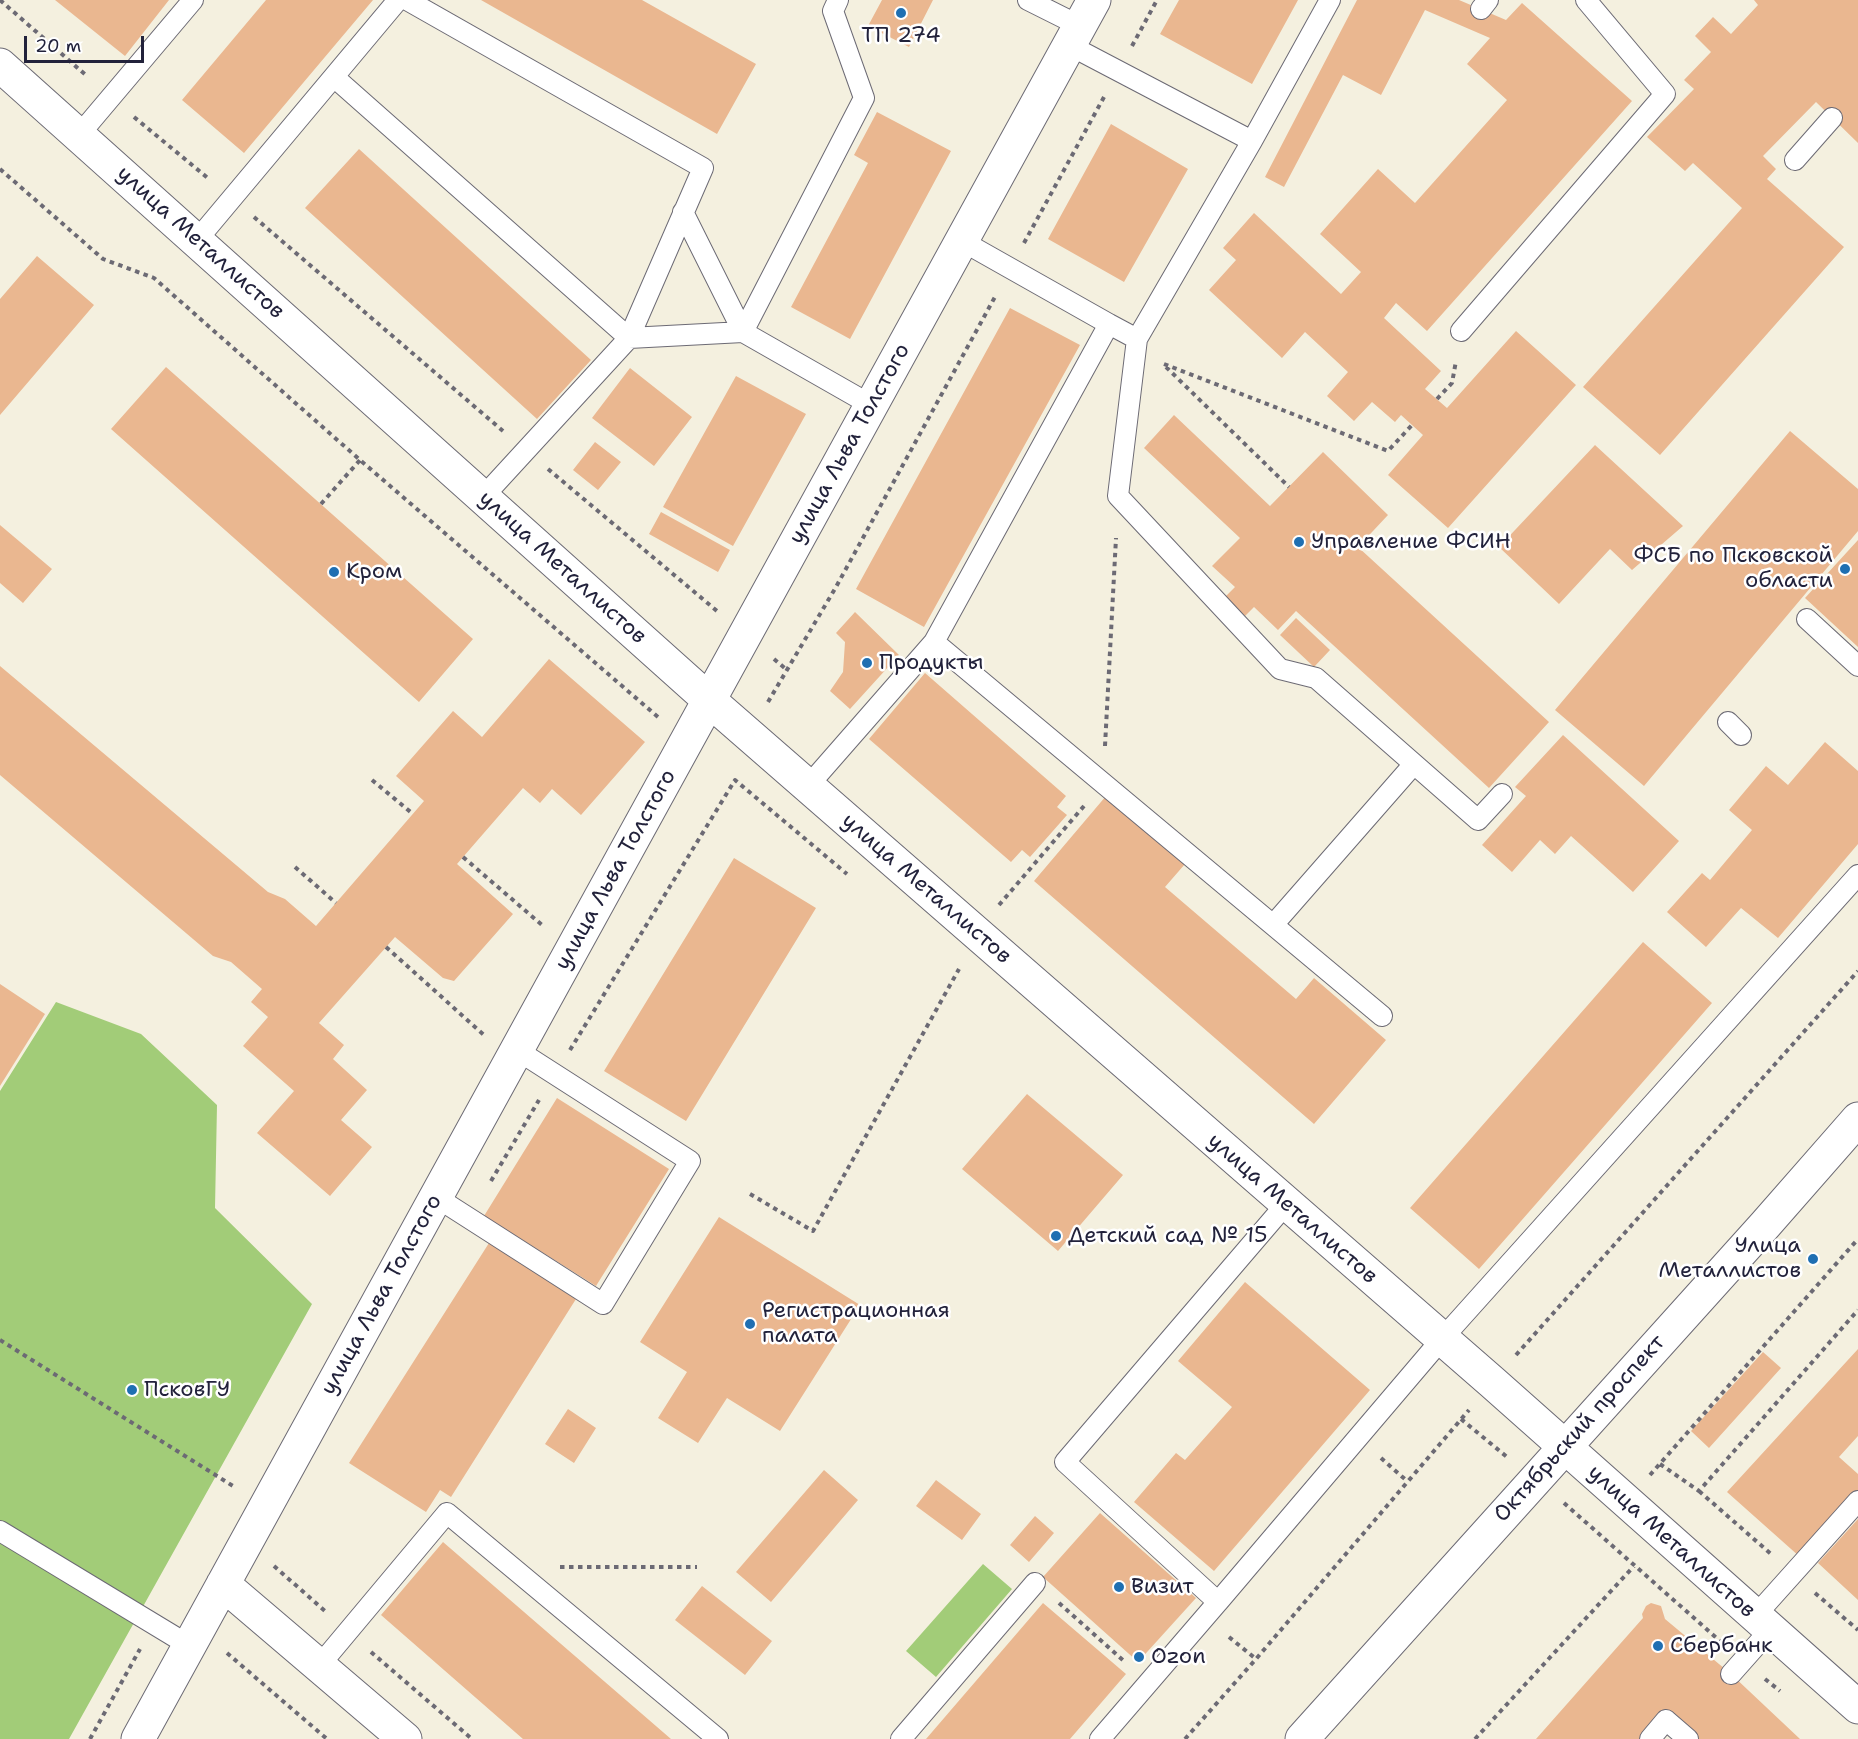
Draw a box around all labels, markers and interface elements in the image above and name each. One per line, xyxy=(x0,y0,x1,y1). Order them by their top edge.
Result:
marker: ТП 274 xyxy=(894,6,908,20)
place label: ТП 274 xyxy=(861,23,941,49)
scale bar xyxy=(27,24,147,62)
text: 20 m xyxy=(35,34,81,58)
street label: улица Металлистов xyxy=(111,161,289,325)
street label: улица Льва Толстого xyxy=(784,339,916,549)
street label: улица Металлистов xyxy=(473,486,651,650)
place label: Управление ФСИН xyxy=(1311,529,1511,555)
marker: Управление ФСИН xyxy=(1292,535,1306,549)
place label: ФСБ по Псковской области xyxy=(1634,543,1833,594)
place label: Кром xyxy=(346,559,402,585)
marker: ФСБ по Псковской области xyxy=(1838,562,1852,576)
marker: Кром xyxy=(327,565,341,579)
place label: Продукты xyxy=(879,650,984,676)
marker: Продукты xyxy=(860,656,874,670)
street label: улица Льва Толстого xyxy=(550,765,682,975)
street label: улица Металлистов xyxy=(836,808,1016,970)
street label: улица Металлистов xyxy=(1202,1128,1382,1290)
street label: улица Льва Толстого xyxy=(316,1190,448,1400)
place label: Детский сад № 15 xyxy=(1068,1223,1267,1249)
marker: Детский сад № 15 xyxy=(1049,1229,1063,1243)
place label: Улица Металлистов xyxy=(1659,1233,1801,1284)
marker: Улица Металлистов xyxy=(1806,1252,1820,1266)
place label: Регистрационная палата xyxy=(762,1298,950,1350)
marker: Регистрационная палата xyxy=(743,1317,757,1331)
street label: Октябрьский проспект xyxy=(1489,1330,1671,1528)
place label: ПсковГУ xyxy=(144,1377,230,1403)
marker: ПсковГУ xyxy=(125,1383,139,1397)
street label: улица Металлистов xyxy=(1582,1460,1760,1624)
place label: Визит xyxy=(1131,1574,1194,1600)
marker: Визит xyxy=(1112,1580,1126,1594)
place label: Сбербанк xyxy=(1670,1633,1773,1659)
marker: Сбербанк xyxy=(1651,1639,1665,1653)
place label: Ozon xyxy=(1151,1644,1206,1670)
marker: Ozon xyxy=(1132,1650,1146,1664)

